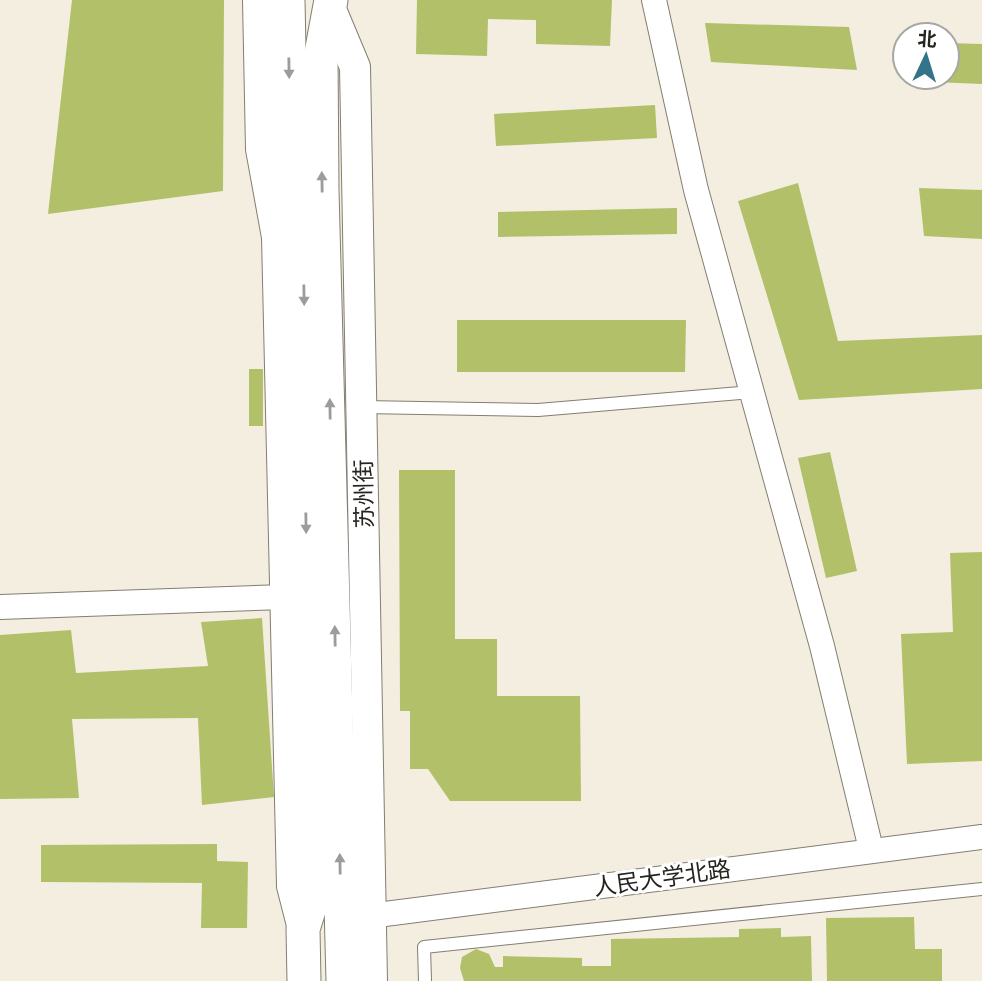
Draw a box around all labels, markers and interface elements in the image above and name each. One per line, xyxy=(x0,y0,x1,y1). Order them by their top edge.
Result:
north arrow xyxy=(891,21,961,91)
text: 北 xyxy=(917,27,937,52)
one-way arrow xyxy=(284,57,295,79)
one-way arrow xyxy=(316,170,328,192)
one-way arrow xyxy=(298,284,309,306)
one-way arrow xyxy=(324,398,335,420)
street label: 苏州街 xyxy=(349,459,379,529)
one-way arrow xyxy=(301,512,312,534)
one-way arrow xyxy=(330,625,341,647)
one-way arrow xyxy=(335,853,346,875)
street label: 人民大学北路 xyxy=(592,855,732,901)

